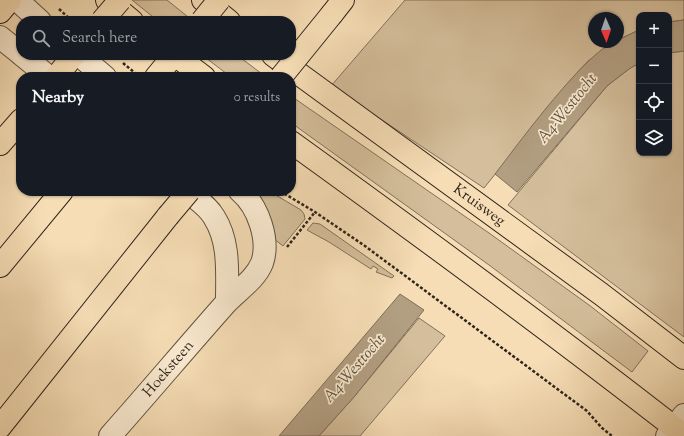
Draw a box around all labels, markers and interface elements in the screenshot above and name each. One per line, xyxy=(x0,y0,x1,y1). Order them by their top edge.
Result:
north arrow xyxy=(588,12,624,48)
map controls xyxy=(636,12,672,156)
button: + xyxy=(636,12,672,48)
search box xyxy=(16,16,296,60)
icon: search xyxy=(30,27,52,49)
text: Search here xyxy=(62,28,137,49)
button: − xyxy=(636,48,672,84)
water label: A4-Westtocht xyxy=(532,69,604,149)
button: locate xyxy=(636,84,672,120)
text: Nearby xyxy=(32,86,84,110)
text: 0 results xyxy=(234,89,280,107)
button: layers xyxy=(636,120,672,156)
street label: Kruisweg xyxy=(449,179,510,231)
water label: A4-Westtocht xyxy=(319,329,392,409)
street label: Hoeksteen xyxy=(138,336,199,402)

